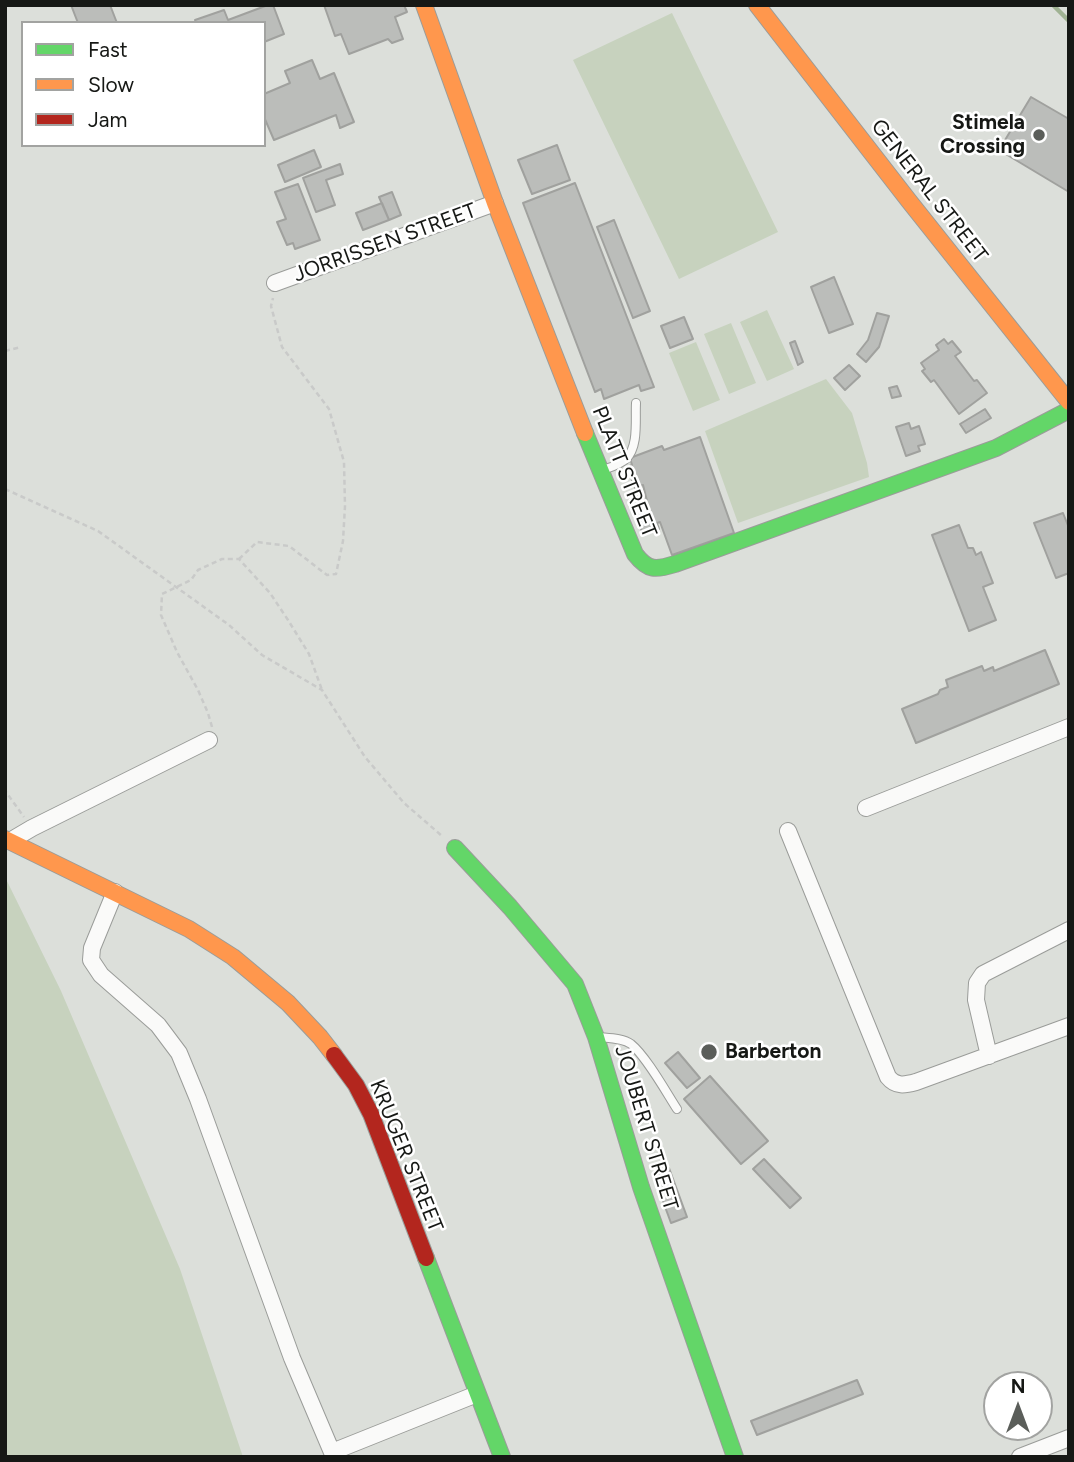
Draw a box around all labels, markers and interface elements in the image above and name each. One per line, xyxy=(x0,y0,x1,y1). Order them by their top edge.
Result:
legend xyxy=(21,21,266,147)
text: Fast xyxy=(88,37,128,62)
text: Slow xyxy=(88,72,134,97)
text: Jam xyxy=(88,107,127,132)
place label: Stimela Crossing xyxy=(940,110,1025,160)
street label: GENERAL STREET xyxy=(865,114,993,268)
marker: Stimela Crossing xyxy=(1031,127,1047,143)
street label: JORRISSEN STREET xyxy=(290,198,480,288)
street label: PLATT STREET xyxy=(586,403,662,541)
place label: Barberton xyxy=(725,1039,821,1065)
street label: JOUBERT STREET xyxy=(609,1042,683,1214)
marker: Barberton xyxy=(699,1042,719,1062)
street label: KRUGER STREET xyxy=(364,1076,448,1236)
north arrow xyxy=(983,1371,1053,1441)
text: N xyxy=(1011,1375,1025,1398)

